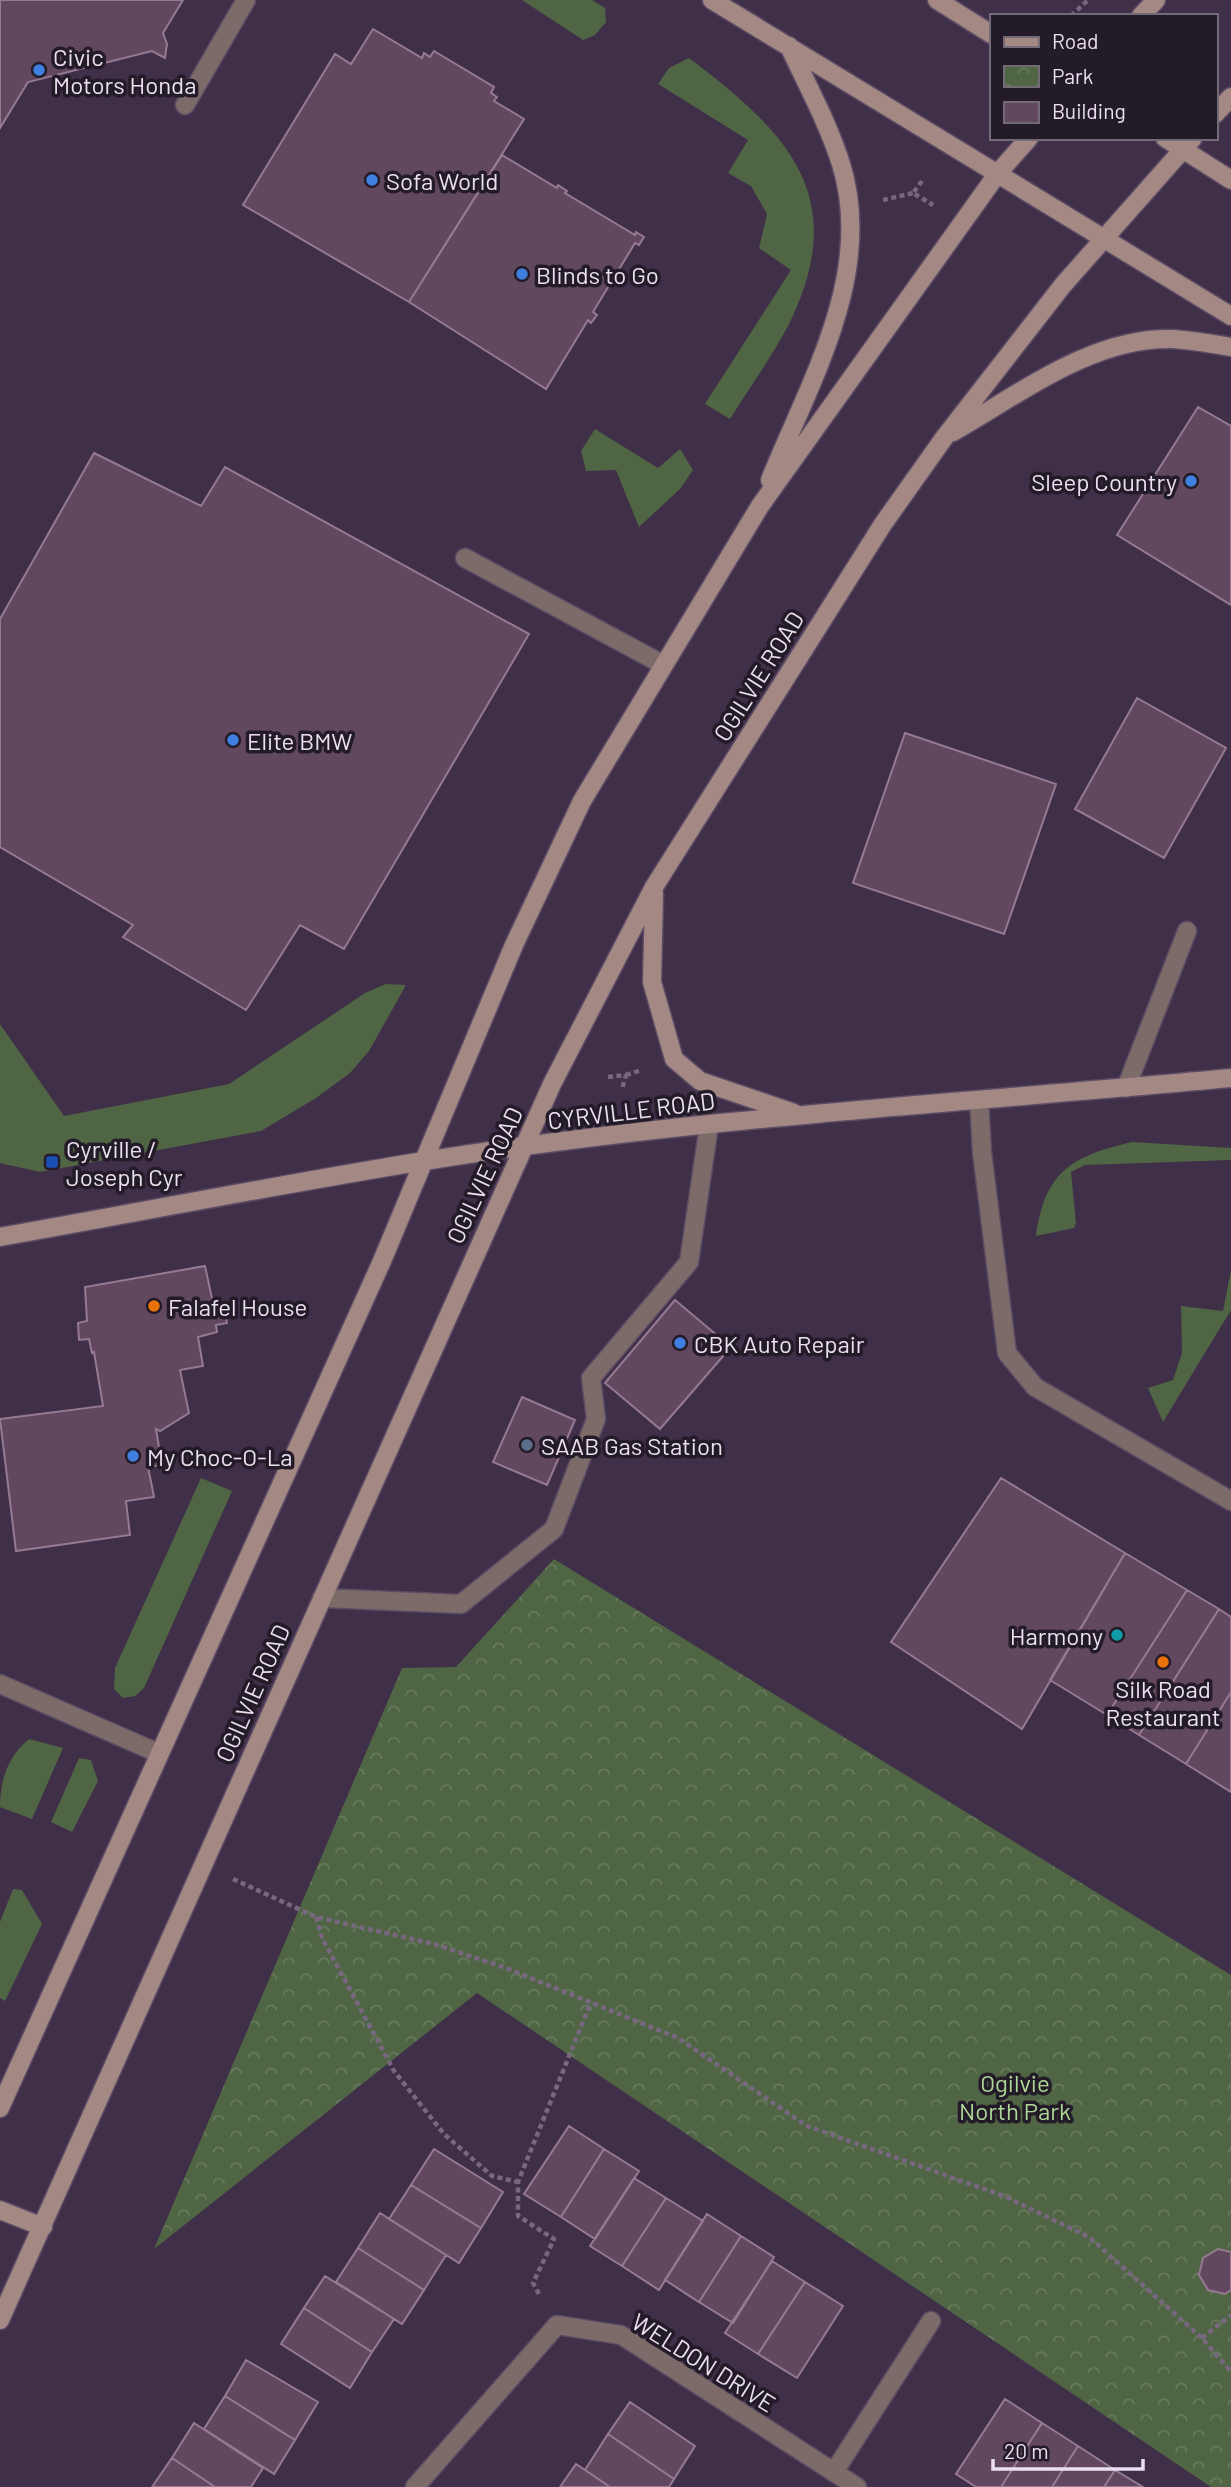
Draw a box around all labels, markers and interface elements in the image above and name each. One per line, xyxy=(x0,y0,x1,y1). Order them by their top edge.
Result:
legend xyxy=(990,14,1217,140)
text: Road xyxy=(1052,28,1098,53)
place label: Civic Motors Honda xyxy=(53,42,196,99)
marker: Civic Motors Honda xyxy=(31,62,47,78)
text: Park xyxy=(1052,63,1093,88)
text: Building xyxy=(1052,98,1126,123)
place label: Sofa World xyxy=(386,166,498,195)
marker: Sofa World xyxy=(364,172,380,188)
place label: Blinds to Go xyxy=(536,260,659,289)
marker: Blinds to Go xyxy=(514,266,530,282)
place label: Sleep Country xyxy=(1031,467,1177,496)
marker: Sleep Country xyxy=(1183,473,1199,489)
street label: OGILVIE ROAD xyxy=(707,606,809,746)
place label: Elite BMW xyxy=(247,726,352,755)
marker: Elite BMW xyxy=(225,732,241,748)
street label: CYRVILLE ROAD xyxy=(546,1085,716,1135)
street label: OGILVIE ROAD xyxy=(440,1102,528,1248)
place label: Cyrville / Joseph Cyr xyxy=(66,1134,183,1191)
marker: Cyrville / Joseph Cyr xyxy=(44,1154,60,1170)
place label: Falafel House xyxy=(168,1292,307,1321)
marker: Falafel House xyxy=(146,1298,162,1314)
place label: CBK Auto Repair xyxy=(694,1329,865,1358)
marker: CBK Auto Repair xyxy=(672,1335,688,1351)
place label: SAAB Gas Station xyxy=(541,1431,723,1460)
marker: SAAB Gas Station xyxy=(519,1437,535,1453)
place label: My Choc-O-La xyxy=(147,1442,293,1471)
marker: My Choc-O-La xyxy=(125,1448,141,1464)
street label: OGILVIE ROAD xyxy=(209,1620,295,1766)
place label: Harmony xyxy=(1010,1621,1103,1650)
marker: Harmony xyxy=(1109,1627,1125,1643)
marker: Silk Road Restaurant xyxy=(1155,1654,1171,1670)
place label: Silk Road Restaurant xyxy=(1105,1674,1221,1731)
park label: Ogilvie North Park xyxy=(959,2068,1071,2125)
street label: WELDON DRIVE xyxy=(627,2306,781,2418)
scale bar xyxy=(993,2428,1144,2472)
text: 20 m xyxy=(1004,2438,1049,2463)

